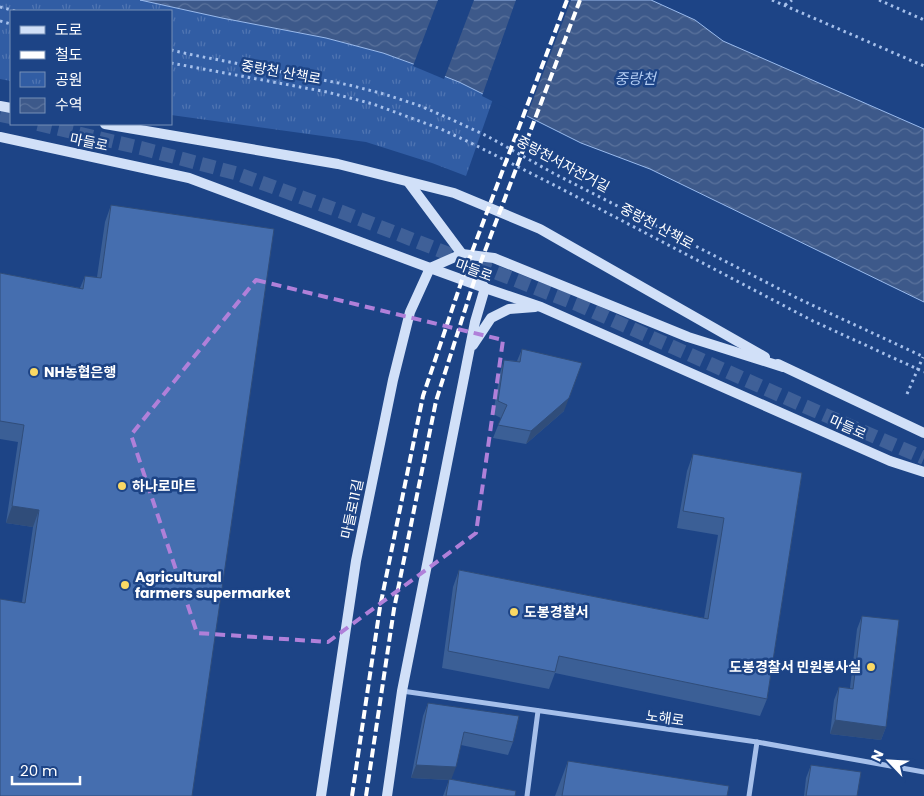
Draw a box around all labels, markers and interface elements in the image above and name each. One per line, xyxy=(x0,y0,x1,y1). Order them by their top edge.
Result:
legend xyxy=(10,10,172,125)
text: 도로 xyxy=(55,19,83,40)
text: 철도 xyxy=(55,44,83,65)
street label: 중랑천 산책로 xyxy=(239,55,323,89)
water label: 중랑천 xyxy=(614,68,658,89)
text: 공원 xyxy=(55,69,83,90)
text: 수역 xyxy=(55,94,83,115)
street label: 마들로 xyxy=(68,128,110,156)
street label: 중랑천서자전거길 xyxy=(513,131,613,197)
street label: 중랑천 산책로 xyxy=(617,198,698,254)
street label: 마들로 xyxy=(452,254,496,286)
place label: NH농협은행 xyxy=(44,362,116,382)
marker: NH농협은행 xyxy=(28,366,40,378)
street label: 마들로 xyxy=(826,410,870,444)
place label: 하나로마트 xyxy=(132,476,197,496)
street label: 마들로11길 xyxy=(336,477,368,541)
marker: 하나로마트 xyxy=(116,480,128,492)
place label: Agricultural farmers supermarket xyxy=(135,567,291,603)
marker: Agricultural farmers supermarket xyxy=(119,579,131,591)
place label: 도봉경찰서 xyxy=(524,602,588,622)
marker: 도봉경찰서 xyxy=(508,606,520,618)
place label: 도봉경찰서 민원봉사실 xyxy=(729,657,861,677)
marker: 도봉경찰서 민원봉사실 xyxy=(865,661,877,673)
street label: 노해로 xyxy=(644,705,686,731)
north arrow xyxy=(864,736,914,786)
text: N xyxy=(866,747,889,765)
scale bar xyxy=(12,754,80,786)
text: 20 m xyxy=(20,760,58,781)

